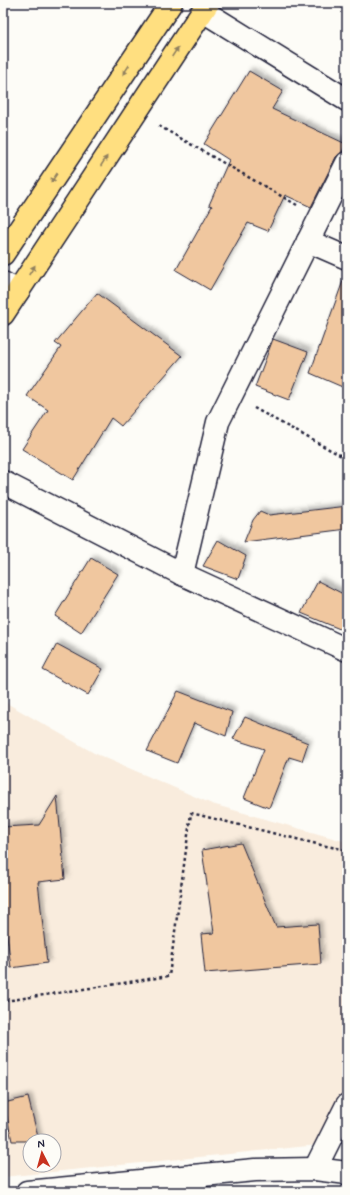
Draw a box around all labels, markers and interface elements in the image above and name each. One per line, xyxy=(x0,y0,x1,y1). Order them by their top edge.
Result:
one-way arrow xyxy=(171,47,179,58)
one-way arrow xyxy=(122,65,130,76)
one-way arrow xyxy=(100,156,108,166)
one-way arrow xyxy=(50,173,57,184)
one-way arrow xyxy=(28,264,36,275)
north arrow xyxy=(22,1133,62,1173)
text: N xyxy=(37,1137,45,1151)

